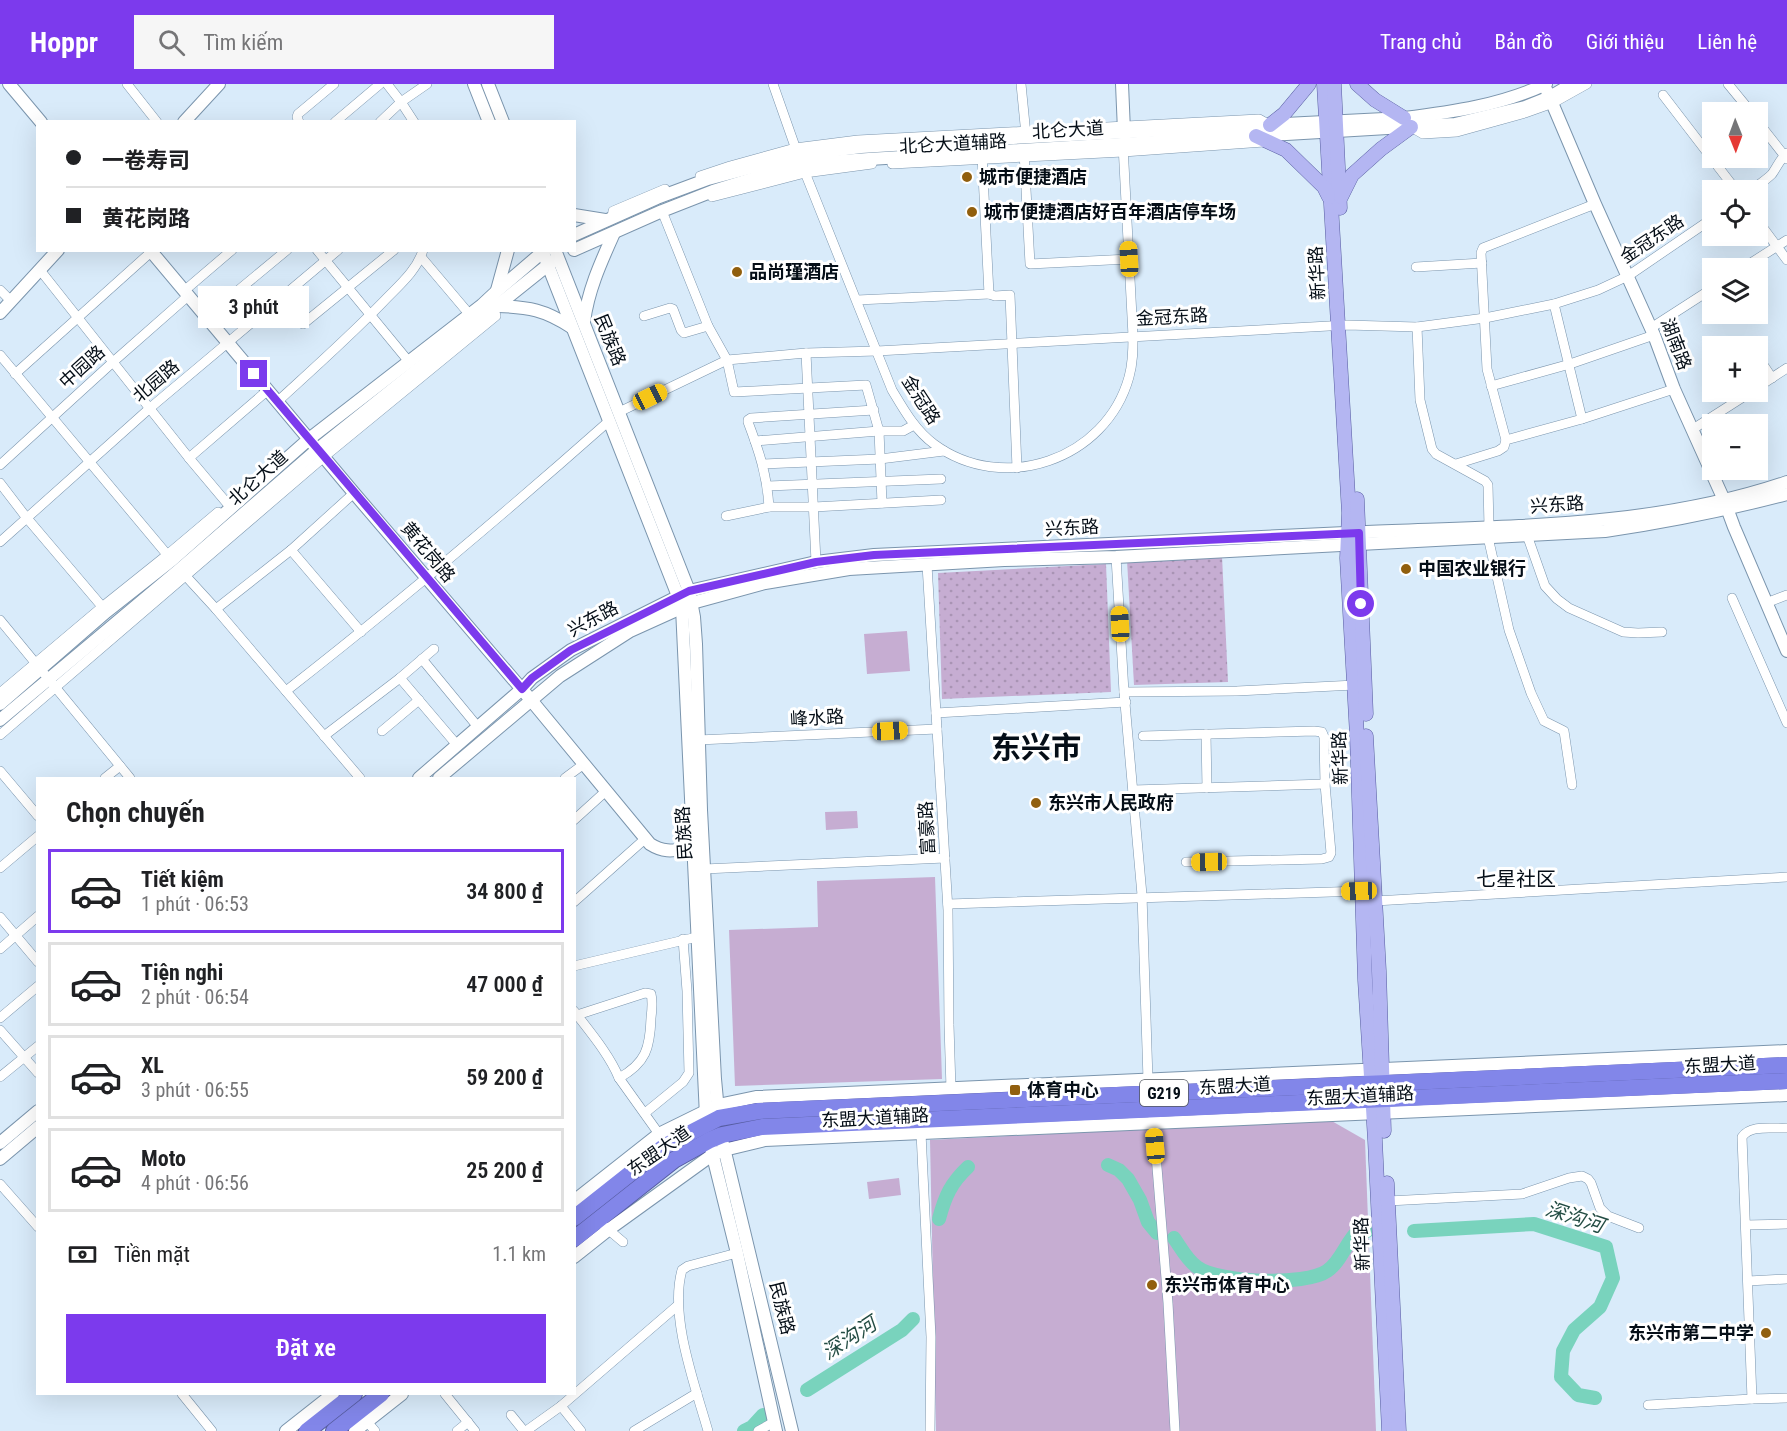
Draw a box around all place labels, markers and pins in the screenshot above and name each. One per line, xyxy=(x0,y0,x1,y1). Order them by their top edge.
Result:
place label: 城市便捷酒店 xyxy=(979,166,1087,187)
marker: 城市便捷酒店 xyxy=(960,170,974,184)
place label: 城市便捷酒店好百年酒店停车场 xyxy=(984,201,1236,222)
marker: 城市便捷酒店好百年酒店停车场 xyxy=(965,205,979,219)
place label: 品尚瑾酒店 xyxy=(749,261,839,282)
marker: 品尚瑾酒店 xyxy=(730,265,744,279)
place label: 中国农业银行 xyxy=(1418,558,1526,579)
marker: 中国农业银行 xyxy=(1399,562,1413,576)
place label: 东兴市人民政府 xyxy=(1048,792,1174,813)
marker: 东兴市人民政府 xyxy=(1029,796,1043,810)
place label: 体育中心 xyxy=(1027,1079,1099,1100)
marker: 体育中心 xyxy=(1008,1083,1022,1097)
place label: 东兴市体育中心 xyxy=(1164,1274,1290,1295)
marker: 东兴市体育中心 xyxy=(1145,1278,1159,1292)
place label: 东兴市第二中学 xyxy=(1628,1322,1754,1343)
marker: 东兴市第二中学 xyxy=(1759,1326,1773,1340)

